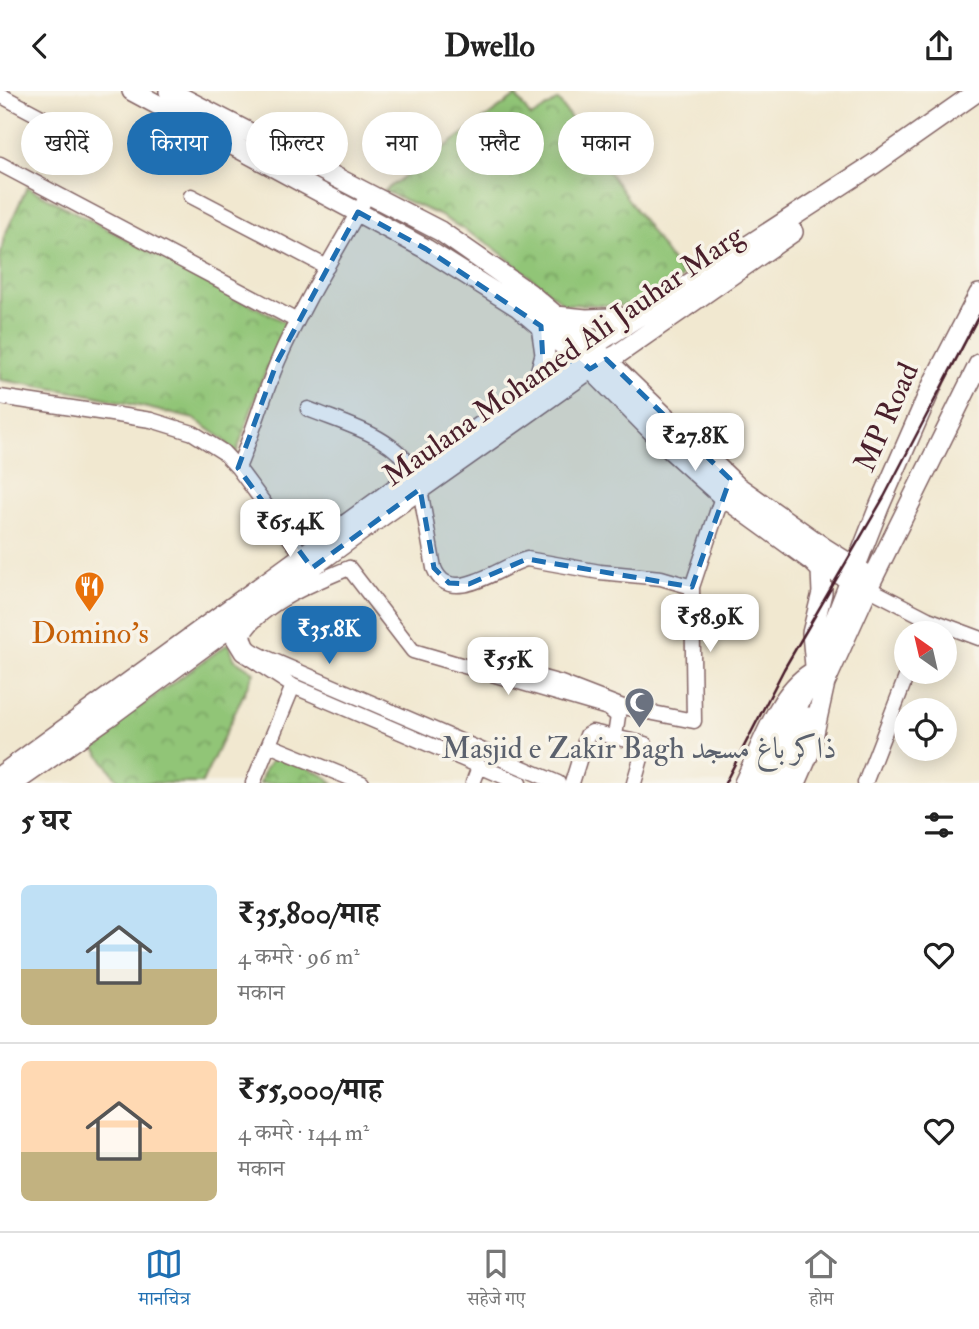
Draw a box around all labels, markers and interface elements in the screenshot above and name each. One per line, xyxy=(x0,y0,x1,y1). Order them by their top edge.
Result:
text: Dwello xyxy=(444,26,535,66)
icon: back xyxy=(21,27,59,65)
icon: share xyxy=(920,27,958,65)
chip: खरीदें xyxy=(21,112,113,175)
chip: किराया xyxy=(127,112,232,175)
chip: फ़िल्टर xyxy=(246,112,348,175)
chip: नया xyxy=(362,112,442,175)
chip: फ़्लैट xyxy=(456,112,544,175)
chip: मकान xyxy=(558,112,654,175)
street label: Maulana Mohamed Ali Jauhar Marg xyxy=(376,216,752,494)
street label: MP Road xyxy=(846,357,927,478)
pin: ₹27.8K xyxy=(638,413,752,473)
text: ₹27.8K xyxy=(662,421,728,450)
pin: ₹65.4K xyxy=(233,499,347,559)
text: ₹65.4K xyxy=(256,507,324,536)
restaurant icon: Domino's xyxy=(73,570,107,614)
pin: ₹58.9K xyxy=(653,595,767,654)
text: ₹58.9K xyxy=(677,602,743,631)
pin: ₹35.8K xyxy=(272,607,386,666)
text: ₹35.8K xyxy=(298,614,360,643)
place label: Domino's xyxy=(31,615,149,652)
north arrow xyxy=(894,621,957,684)
map controls xyxy=(894,621,957,761)
pin: ₹55K xyxy=(467,637,549,697)
text: ₹55K xyxy=(483,645,533,674)
mosque icon: Masjid e Zakir Bagh ذاکر باغ مسجد xyxy=(622,685,656,729)
button: locate xyxy=(894,698,957,761)
place label: Masjid e Zakir Bagh ذاکر باغ مسجد xyxy=(441,730,837,773)
text: 5 घर xyxy=(21,802,70,839)
icon: filters xyxy=(920,806,958,844)
text: ₹35,800/माह xyxy=(238,895,379,932)
icon: home xyxy=(77,913,161,997)
icon: heart xyxy=(920,936,958,974)
text: 4 कमरे · 96 m² xyxy=(238,942,360,971)
text: मकान xyxy=(238,978,285,1007)
text: ₹55,000/माह xyxy=(238,1071,382,1108)
icon: home xyxy=(77,1089,161,1173)
icon: heart xyxy=(920,1112,958,1150)
text: 4 कमरे · 144 m² xyxy=(238,1118,369,1147)
text: मकान xyxy=(238,1154,285,1183)
tab: मानचित्र xyxy=(139,1245,190,1317)
tab: सहेजे गए xyxy=(467,1245,525,1317)
tab: होम xyxy=(802,1245,840,1317)

